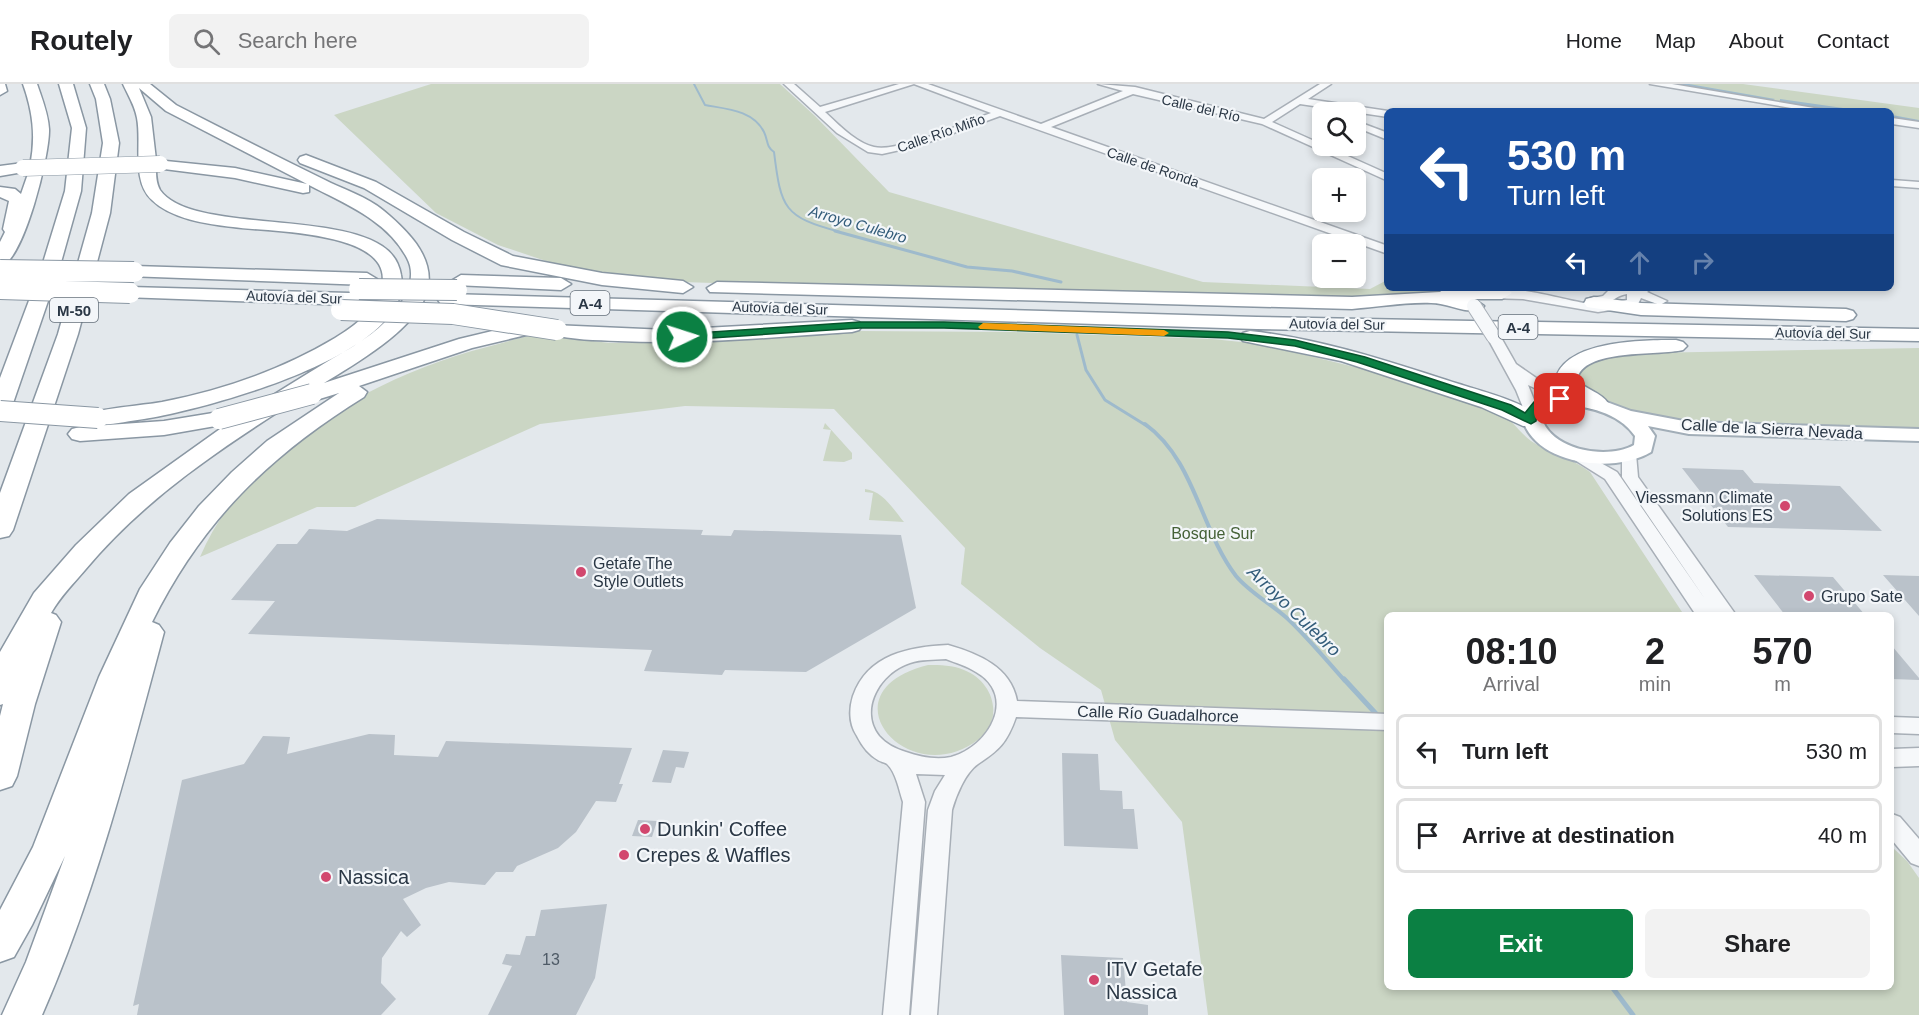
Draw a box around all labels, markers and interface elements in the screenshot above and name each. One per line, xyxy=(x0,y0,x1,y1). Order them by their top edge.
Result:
search box xyxy=(169,14,589,68)
text: Routely xyxy=(30,25,133,56)
icon: search xyxy=(190,25,223,58)
text: Search here xyxy=(238,28,358,53)
text: Home xyxy=(1566,29,1622,52)
text: Map xyxy=(1655,29,1696,52)
text: About xyxy=(1729,29,1784,52)
text: Contact xyxy=(1817,29,1889,52)
street label: Calle del Río xyxy=(1160,91,1242,125)
map controls xyxy=(1312,102,1366,288)
button: search xyxy=(1312,102,1366,156)
street label: Calle Río Miño xyxy=(895,110,987,156)
icon: left xyxy=(1408,132,1486,210)
text: 530 m xyxy=(1507,132,1626,179)
street label: Calle de Ronda xyxy=(1105,144,1201,190)
button: + xyxy=(1312,168,1366,222)
text: Turn left xyxy=(1507,181,1605,211)
water label: Arroyo Culebro xyxy=(806,202,909,246)
button: − xyxy=(1312,234,1366,288)
icon: left xyxy=(1560,246,1593,279)
icon: ahead xyxy=(1623,246,1656,279)
icon: right xyxy=(1686,246,1719,279)
street label: Autovía del Sur xyxy=(246,287,342,307)
road number: A-4 xyxy=(570,291,610,315)
road number: M-50 xyxy=(50,298,98,322)
street label: Autovía del Sur xyxy=(732,298,828,318)
position arrow xyxy=(650,305,714,369)
street label: Autovía del Sur xyxy=(1289,315,1385,333)
road number: A-4 xyxy=(1498,315,1538,339)
street label: Autovía del Sur xyxy=(1775,324,1871,342)
pin xyxy=(1534,373,1585,424)
icon: arrive xyxy=(1543,382,1576,415)
street label: Calle de la Sierra Nevada xyxy=(1681,416,1864,442)
place label: Viessmann Climate Solutions ES xyxy=(1635,489,1773,524)
marker: Viessmann Climate Solutions ES xyxy=(1778,499,1792,513)
park label: Bosque Sur xyxy=(1171,525,1255,542)
place label: Getafe The Style Outlets xyxy=(593,555,684,590)
water label: Arroyo Culebro xyxy=(1243,561,1344,660)
marker: Getafe The Style Outlets xyxy=(574,565,588,579)
place label: Grupo Sate xyxy=(1821,588,1903,605)
marker: Grupo Sate xyxy=(1802,589,1816,603)
text: 08:10 xyxy=(1465,631,1557,672)
text: 2 xyxy=(1645,631,1665,672)
text: 570 xyxy=(1752,631,1813,672)
text: Arrival xyxy=(1483,673,1540,695)
text: min xyxy=(1639,673,1671,695)
text: m xyxy=(1774,673,1791,695)
street label: Calle Río Guadalhorce xyxy=(1077,703,1239,725)
icon: left xyxy=(1411,735,1444,768)
text: Turn left xyxy=(1462,739,1548,764)
text: 530 m xyxy=(1806,739,1867,764)
place label: Dunkin' Coffee xyxy=(657,818,787,840)
icon: arrive xyxy=(1411,819,1444,852)
marker: Dunkin' Coffee xyxy=(638,822,652,836)
text: Arrive at destination xyxy=(1462,823,1675,848)
text: 40 m xyxy=(1818,823,1867,848)
place label: Crepes & Waffles xyxy=(636,844,791,866)
marker: Crepes & Waffles xyxy=(617,848,631,862)
place label: Nassica xyxy=(338,866,410,888)
marker: Nassica xyxy=(319,870,333,884)
button: Exit xyxy=(1408,909,1633,978)
button: Share xyxy=(1645,909,1870,978)
house number: 13 xyxy=(542,951,560,968)
place label: ITV Getafe Nassica xyxy=(1106,958,1203,1003)
marker: ITV Getafe Nassica xyxy=(1087,973,1101,987)

